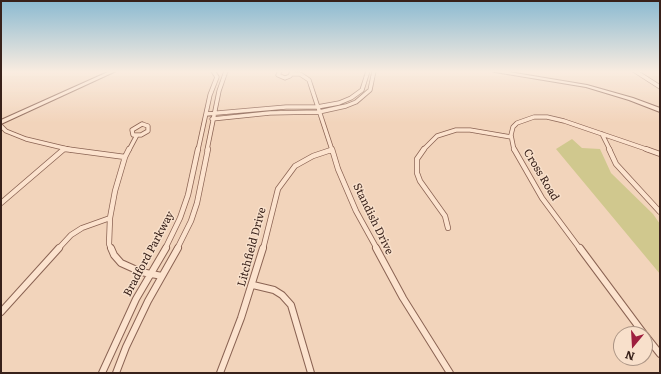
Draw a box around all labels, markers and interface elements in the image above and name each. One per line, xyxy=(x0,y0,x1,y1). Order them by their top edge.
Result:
street label: Cross Road xyxy=(520,147,562,203)
street label: Standish Drive xyxy=(350,181,396,257)
street label: Litchfield Drive xyxy=(235,206,269,288)
street label: Bradford Parkway xyxy=(121,209,177,299)
north arrow xyxy=(613,326,653,366)
text: N xyxy=(623,347,636,365)

